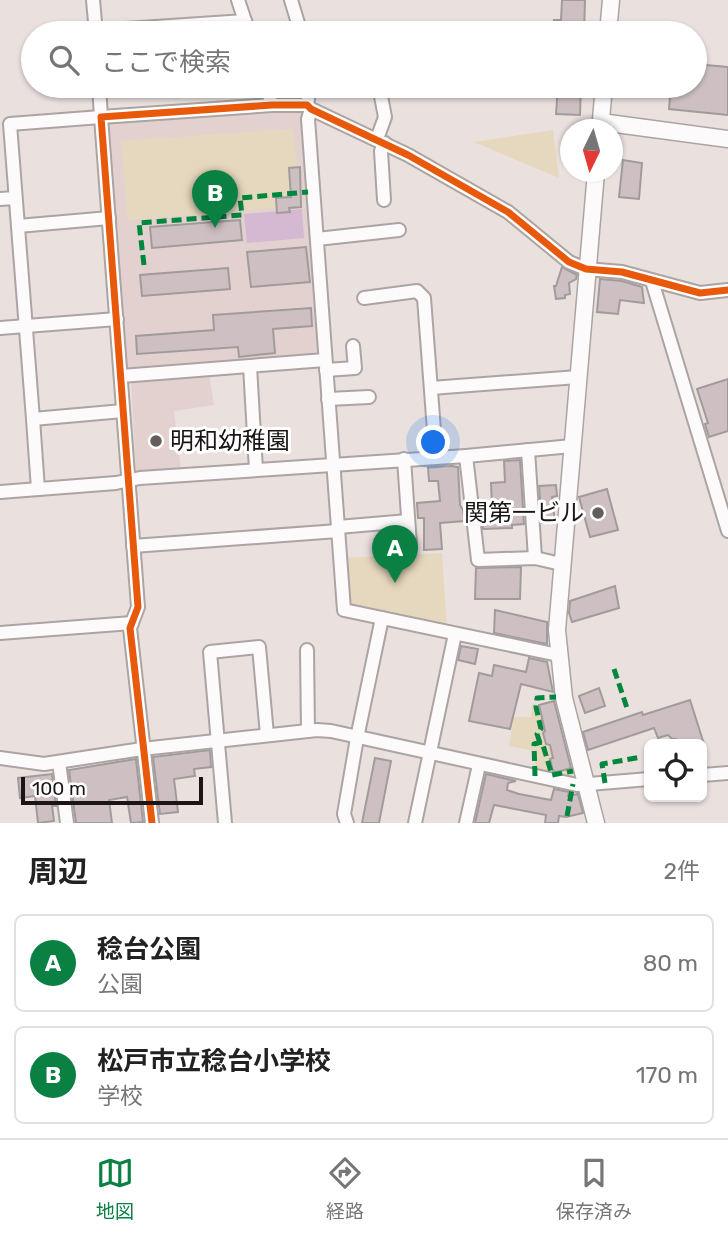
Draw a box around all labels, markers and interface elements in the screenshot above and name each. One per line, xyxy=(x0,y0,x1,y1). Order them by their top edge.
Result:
search box xyxy=(21,21,707,98)
icon: search xyxy=(45,41,83,79)
text: ここで検索 xyxy=(101,47,231,78)
north arrow xyxy=(560,119,623,182)
pin: B xyxy=(192,170,238,228)
your location xyxy=(416,425,450,459)
place label: 明和幼稚園 xyxy=(170,427,290,455)
marker: 明和幼稚園 xyxy=(148,433,164,449)
place label: 関第一ビル xyxy=(464,499,584,527)
marker: 関第一ビル xyxy=(590,505,606,521)
pin: A xyxy=(372,525,418,583)
map controls xyxy=(644,739,707,802)
button: locate xyxy=(644,739,707,802)
scale bar xyxy=(21,774,203,806)
text: 100 m xyxy=(32,777,86,800)
text: 周辺 xyxy=(28,854,88,890)
text: 2件 xyxy=(663,857,700,885)
text: 稔台公園 xyxy=(97,934,201,965)
text: A xyxy=(45,949,61,977)
text: 80 m xyxy=(643,949,698,977)
text: 公園 xyxy=(97,970,143,998)
text: 松戸市立稔台小学校 xyxy=(97,1046,331,1077)
text: B xyxy=(45,1061,61,1089)
text: 170 m xyxy=(636,1061,698,1089)
text: 学校 xyxy=(97,1082,143,1110)
tab: 地図 xyxy=(96,1154,134,1223)
tab: 経路 xyxy=(326,1154,364,1223)
tab: 保存済み xyxy=(556,1154,632,1223)

